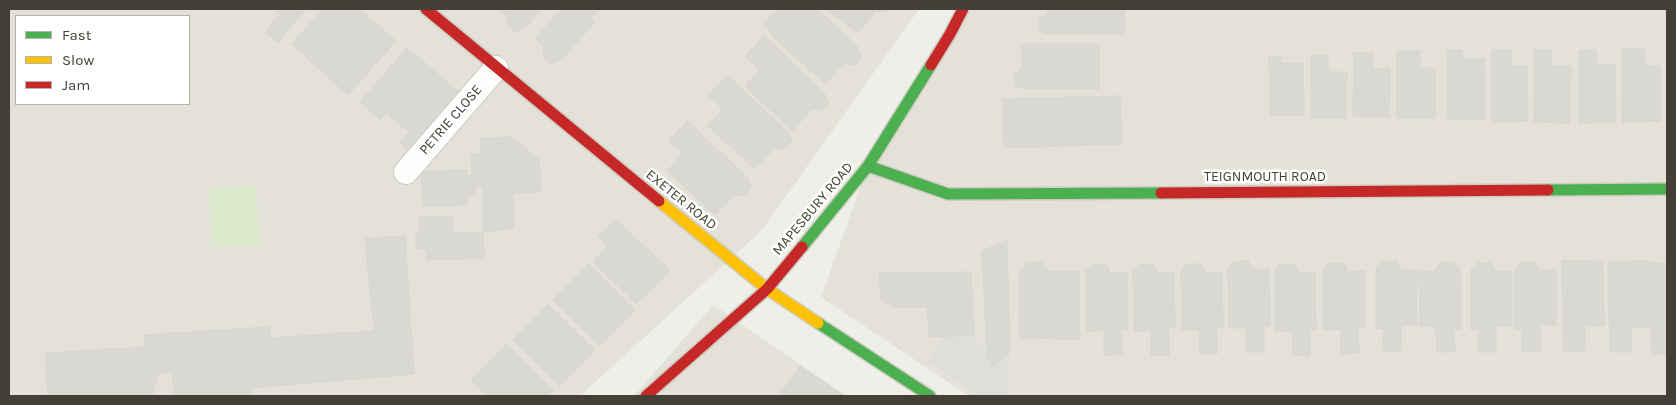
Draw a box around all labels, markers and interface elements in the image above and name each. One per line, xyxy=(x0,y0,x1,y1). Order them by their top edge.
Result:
legend xyxy=(15,15,190,105)
text: Fast xyxy=(62,26,91,44)
text: Slow xyxy=(62,51,94,69)
text: Jam xyxy=(62,76,90,94)
street label: PETRIE CLOSE xyxy=(416,82,486,158)
street label: MAPESBURY ROAD xyxy=(769,159,857,259)
street label: EXETER ROAD xyxy=(642,166,720,234)
street label: TEIGNMOUTH ROAD xyxy=(1204,169,1326,185)

